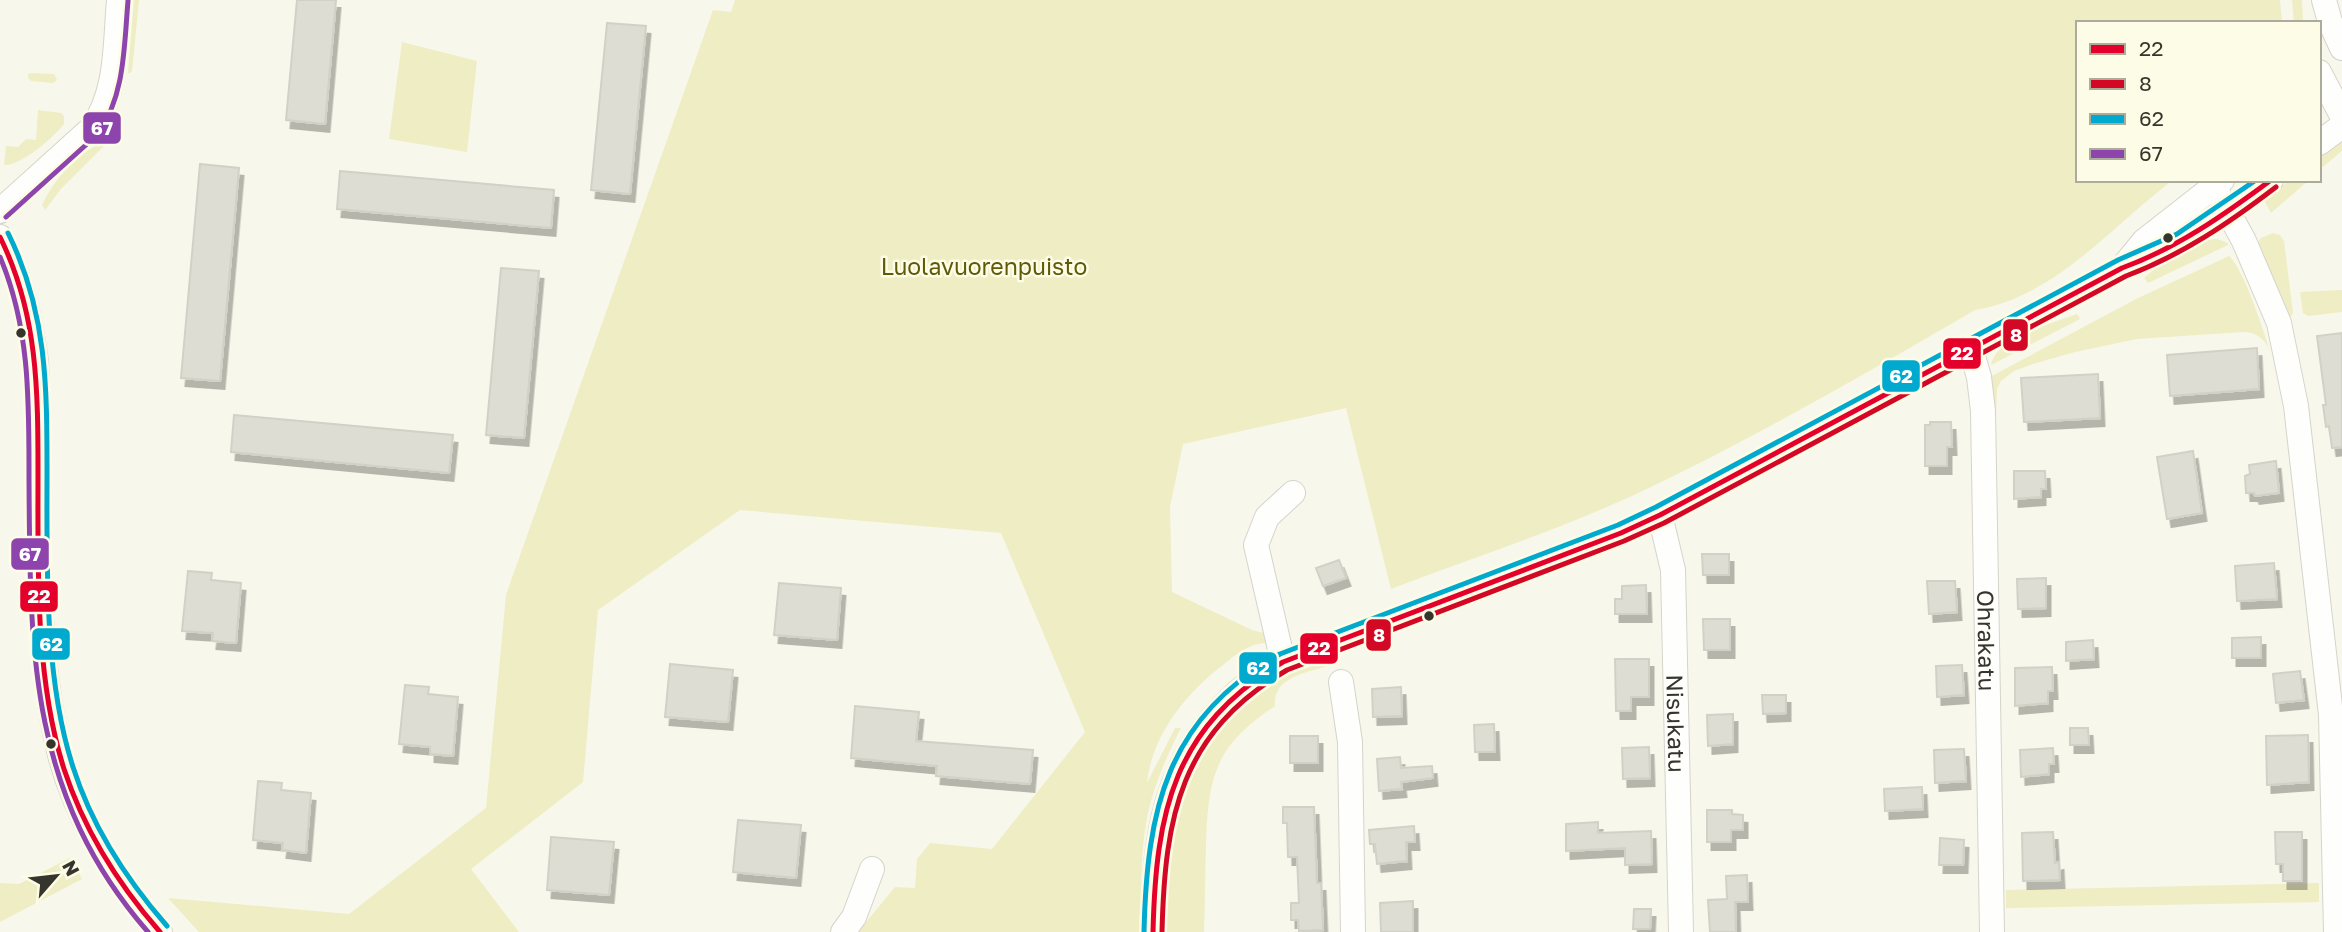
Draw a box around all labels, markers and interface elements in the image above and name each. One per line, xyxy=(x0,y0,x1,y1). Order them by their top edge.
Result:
legend xyxy=(2076,21,2321,182)
text: 22 xyxy=(2139,35,2163,61)
text: 8 xyxy=(2139,70,2152,96)
text: 62 xyxy=(2139,105,2164,131)
line badge: 67 xyxy=(82,111,122,145)
text: 67 xyxy=(91,116,113,139)
text: 67 xyxy=(2139,140,2163,166)
unlabelled marker xyxy=(2161,231,2175,245)
park label: Luolavuorenpuisto xyxy=(881,252,1087,280)
line badge: 8 xyxy=(2002,318,2029,352)
text: 8 xyxy=(2010,323,2022,346)
unlabelled marker xyxy=(14,326,28,340)
line badge: 22 xyxy=(1942,337,1982,370)
text: 22 xyxy=(1950,341,1974,364)
line badge: 62 xyxy=(1881,359,1921,393)
text: 62 xyxy=(1889,364,1913,387)
line badge: 67 xyxy=(10,537,50,571)
text: 67 xyxy=(19,542,41,565)
line badge: 22 xyxy=(19,580,59,613)
text: 22 xyxy=(27,584,51,607)
street label: Ohrakatu xyxy=(1972,590,2002,692)
unlabelled marker xyxy=(1422,609,1436,623)
line badge: 8 xyxy=(1365,618,1392,652)
text: 8 xyxy=(1373,623,1385,646)
line badge: 62 xyxy=(31,627,71,661)
text: 62 xyxy=(39,632,63,655)
line badge: 22 xyxy=(1299,632,1339,665)
text: 22 xyxy=(1307,636,1331,659)
line badge: 62 xyxy=(1238,651,1278,685)
text: 62 xyxy=(1246,656,1270,679)
street label: Nisukatu xyxy=(1661,674,1691,773)
unlabelled marker xyxy=(44,737,58,751)
north arrow xyxy=(21,841,91,911)
text: N xyxy=(58,856,85,880)

